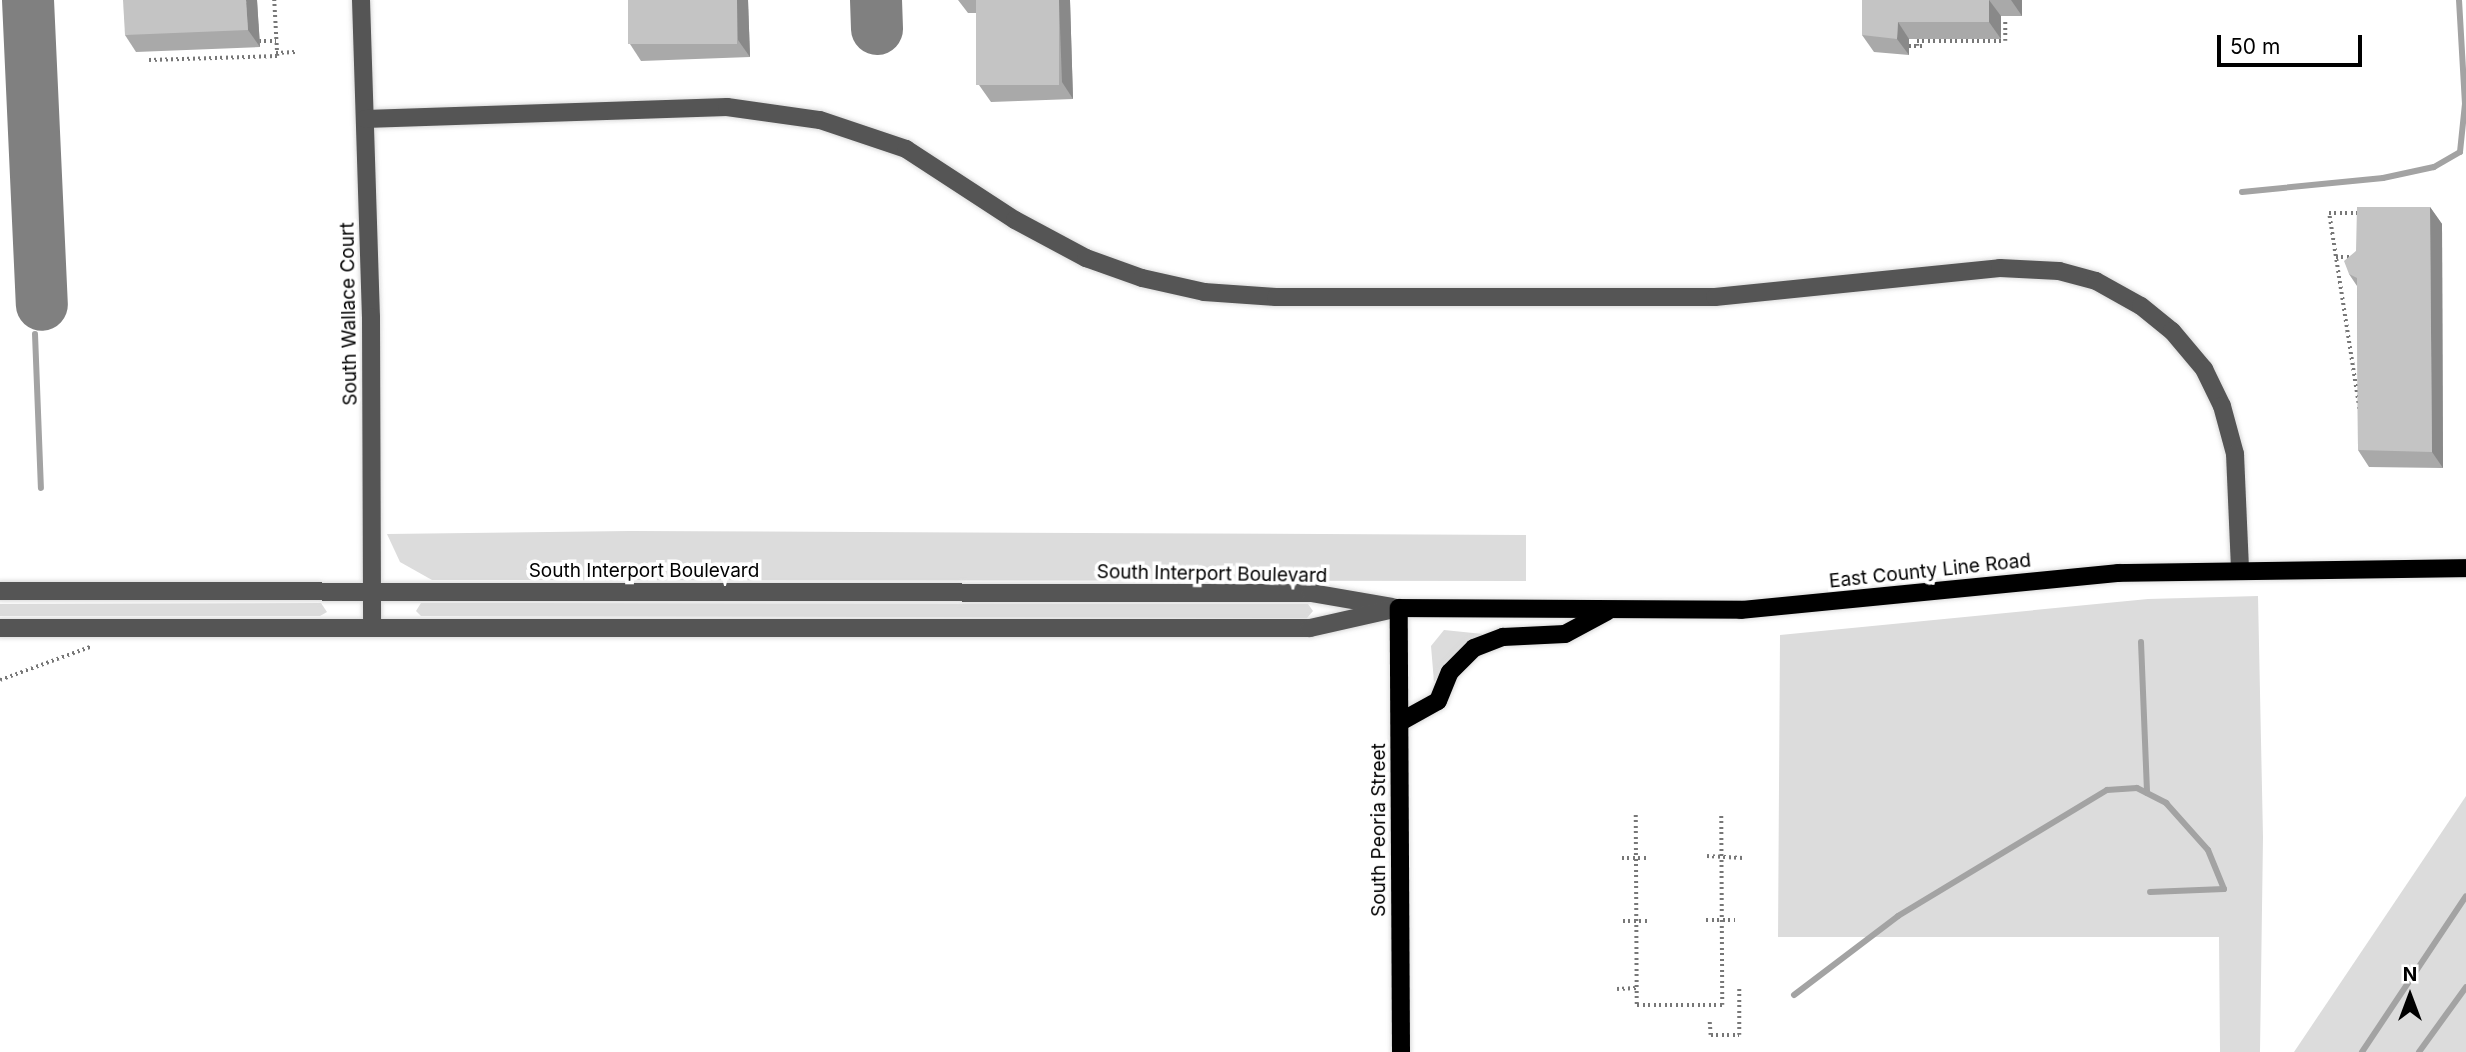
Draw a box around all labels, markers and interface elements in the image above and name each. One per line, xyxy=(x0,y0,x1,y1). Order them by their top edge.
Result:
scale bar xyxy=(2221,21,2366,65)
text: 50 m xyxy=(2230,34,2280,59)
street label: South Wallace Court xyxy=(336,222,362,406)
street label: East County Line Road xyxy=(1828,549,2032,593)
street label: South Interport Boulevard xyxy=(529,560,759,582)
street label: South Interport Boulevard xyxy=(1097,561,1327,587)
street label: South Peoria Street xyxy=(1368,743,1390,917)
north arrow xyxy=(2375,961,2445,1031)
text: N xyxy=(2403,963,2417,986)

